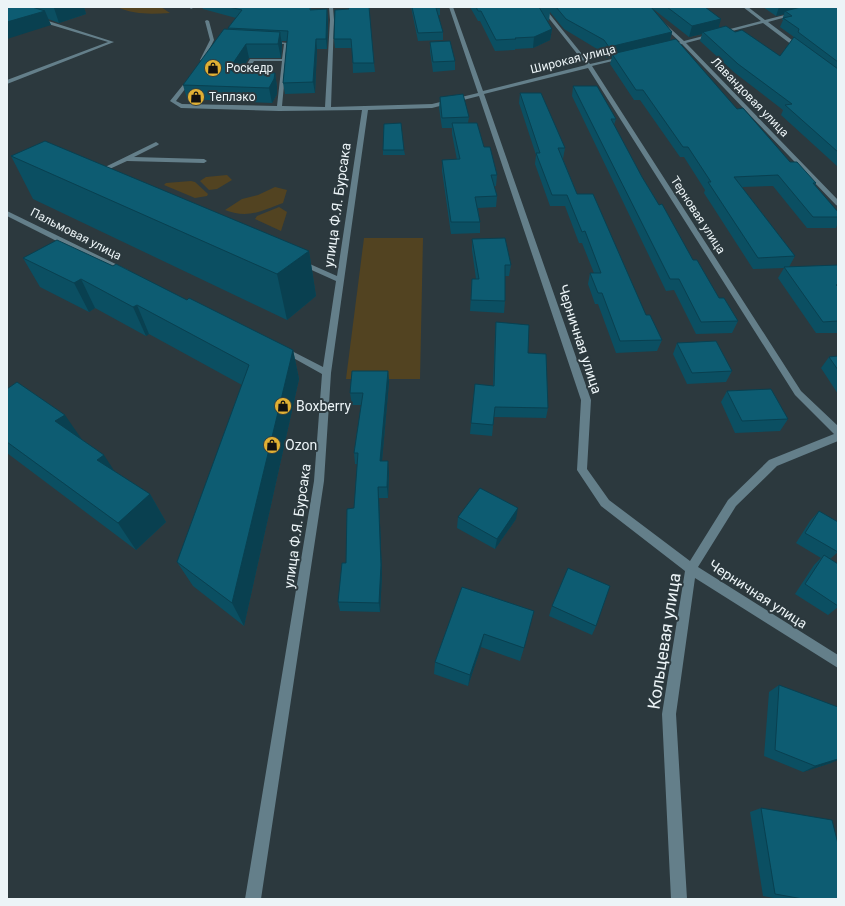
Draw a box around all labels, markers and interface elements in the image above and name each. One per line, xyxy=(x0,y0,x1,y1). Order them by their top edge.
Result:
street label: Широкая улица xyxy=(529,42,617,76)
street label: Лавандовая улица xyxy=(708,54,792,140)
shop icon: Роскедр xyxy=(203,58,223,78)
place label: Роскедр xyxy=(226,61,274,75)
shop icon: Теплэко xyxy=(186,87,206,107)
place label: Теплэко xyxy=(209,90,256,104)
street label: улица Ф.Я. Бурсака xyxy=(320,142,354,268)
street label: Терновая улица xyxy=(668,174,728,256)
street label: Пальмовая улица xyxy=(28,205,124,263)
street label: Черничная улица xyxy=(555,282,605,396)
shop icon: Boxberry xyxy=(273,396,293,416)
place label: Boxberry xyxy=(296,398,351,414)
shop icon: Ozon xyxy=(262,435,282,455)
place label: Ozon xyxy=(285,437,317,453)
street label: улица Ф.Я. Бурсака xyxy=(280,463,314,589)
street label: Черничная улица xyxy=(706,556,810,632)
street label: Кольцевая улица xyxy=(643,571,685,711)

